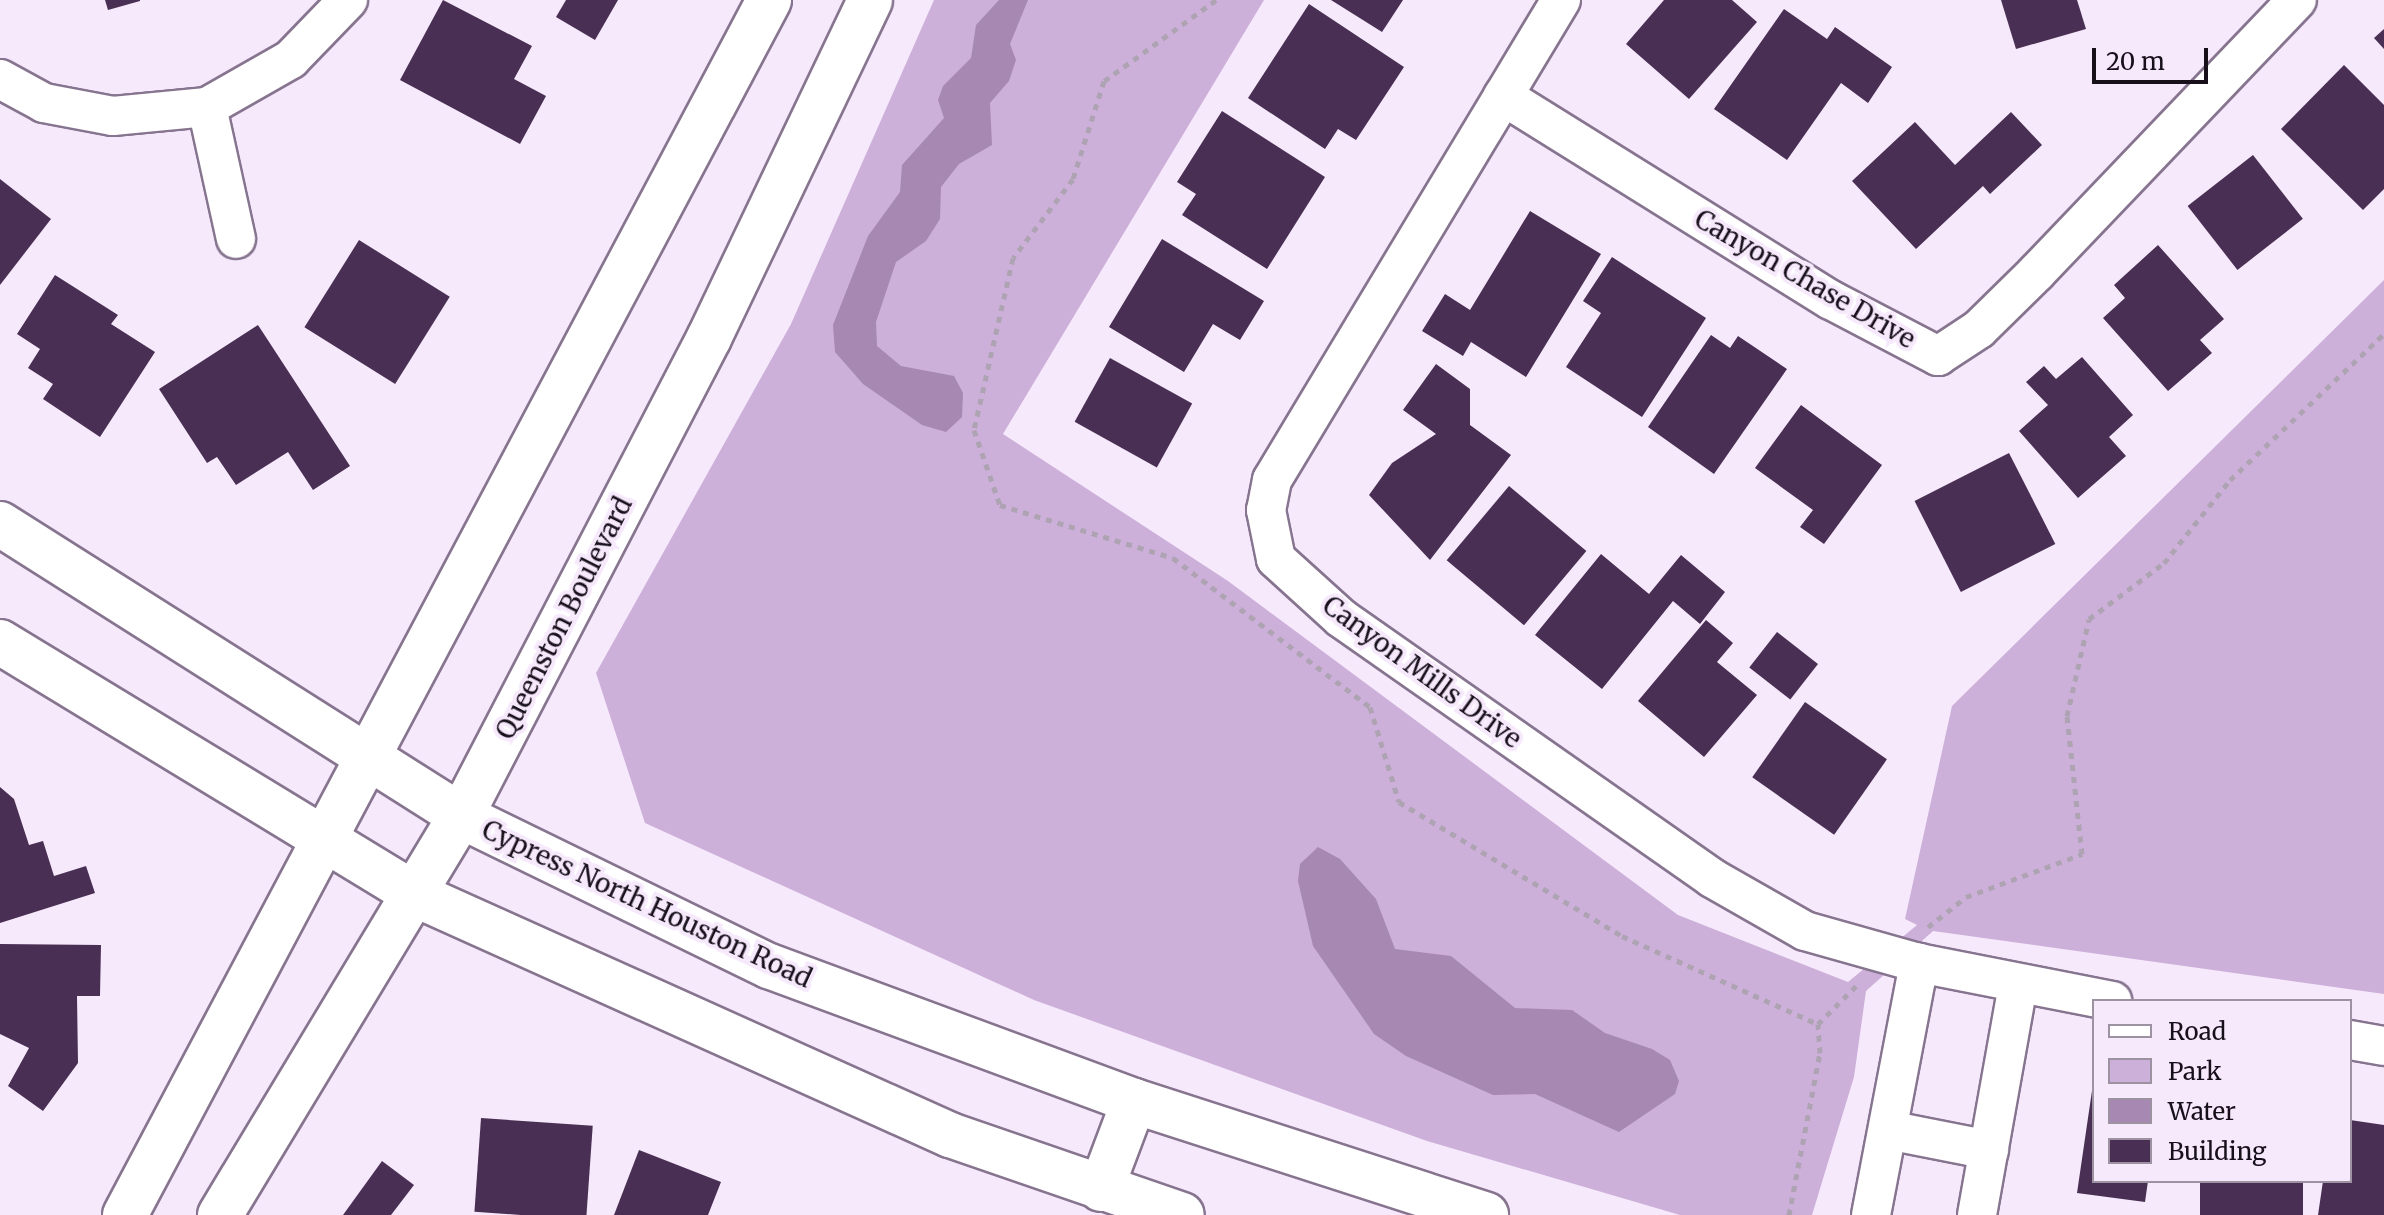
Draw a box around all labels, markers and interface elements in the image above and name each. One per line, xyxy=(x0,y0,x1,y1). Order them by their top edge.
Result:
scale bar xyxy=(2096,32,2212,82)
text: 20 m xyxy=(2106,46,2165,77)
street label: Canyon Chase Drive xyxy=(1689,203,1921,355)
street label: Queenston Boulevard xyxy=(489,492,639,744)
street label: Canyon Mills Drive xyxy=(1317,590,1527,754)
street label: Cypress North Houston Road xyxy=(477,814,817,994)
legend xyxy=(2092,999,2352,1183)
text: Road xyxy=(2168,1016,2226,1047)
text: Park xyxy=(2168,1056,2221,1087)
text: Water xyxy=(2168,1096,2236,1127)
text: Building xyxy=(2168,1136,2267,1167)

